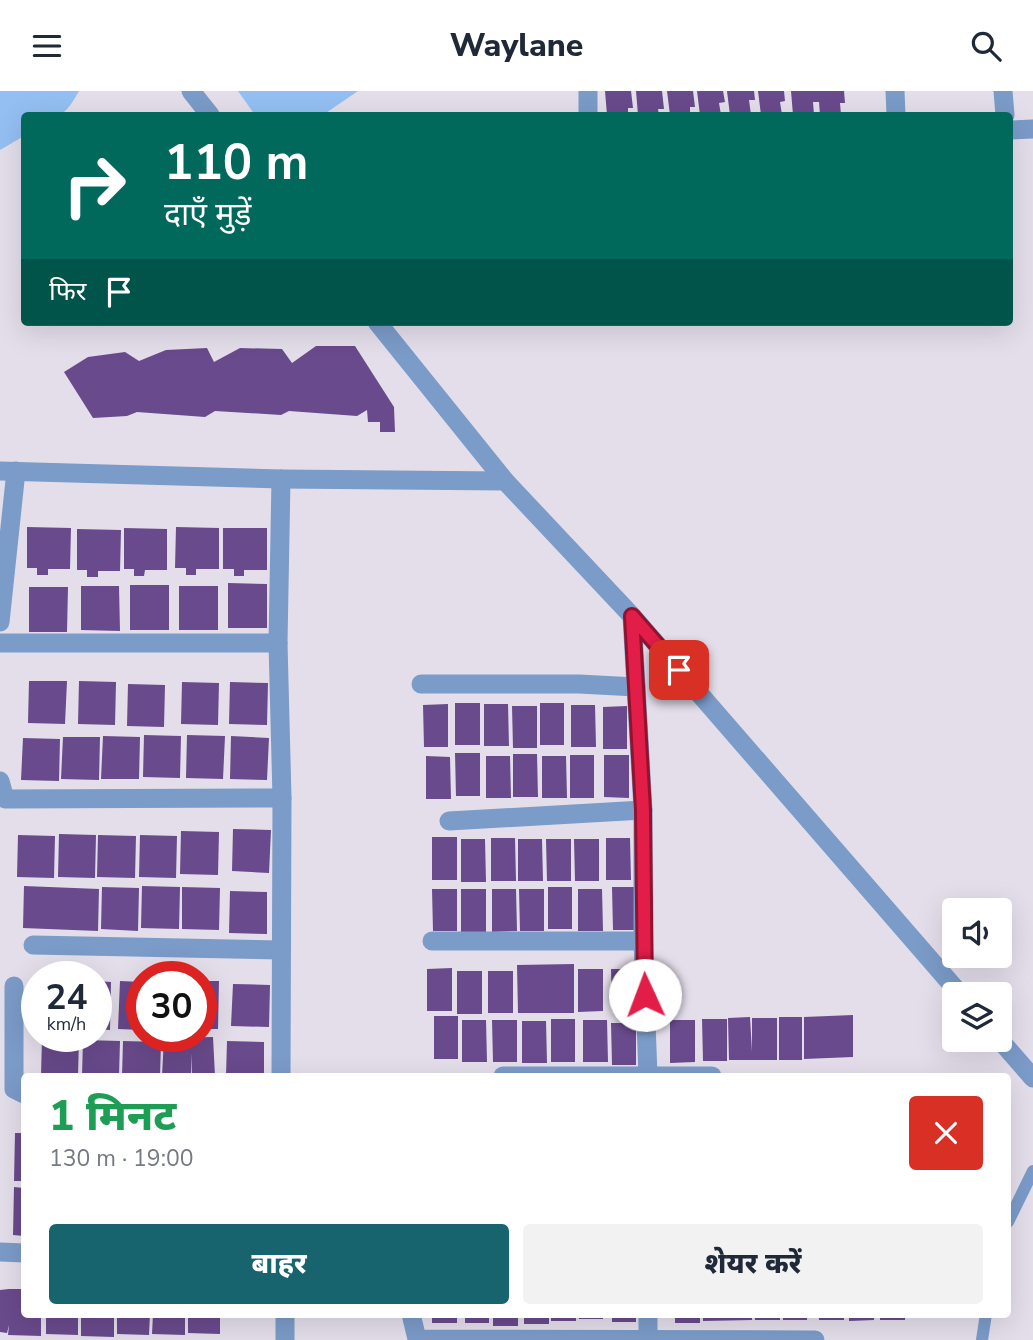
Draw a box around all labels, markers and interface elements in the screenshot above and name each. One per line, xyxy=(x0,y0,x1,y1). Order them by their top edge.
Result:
text: Waylane xyxy=(450,24,583,67)
icon: menu xyxy=(28,27,66,65)
icon: search xyxy=(967,27,1005,65)
text: 110 m xyxy=(164,129,308,196)
icon: right xyxy=(49,140,140,231)
text: दाएँ मुड़ें xyxy=(164,193,251,236)
icon: arrive xyxy=(100,273,138,311)
text: फिर xyxy=(49,274,86,309)
pin xyxy=(649,640,709,700)
icon: arrive xyxy=(660,651,698,689)
map controls xyxy=(942,898,1012,1052)
button: sound xyxy=(942,898,1012,968)
position arrow xyxy=(608,958,682,1032)
speed limit sign: 30 xyxy=(126,961,217,1052)
text: 24 xyxy=(45,974,88,1021)
button: layers xyxy=(942,982,1012,1052)
text: km/h xyxy=(47,1012,86,1036)
text: 1 मिनट xyxy=(49,1088,176,1145)
button: close xyxy=(909,1096,983,1170)
text: 130 m · 19:00 xyxy=(49,1143,194,1174)
button: बाहर xyxy=(49,1224,509,1304)
button: शेयर करें xyxy=(523,1224,983,1304)

